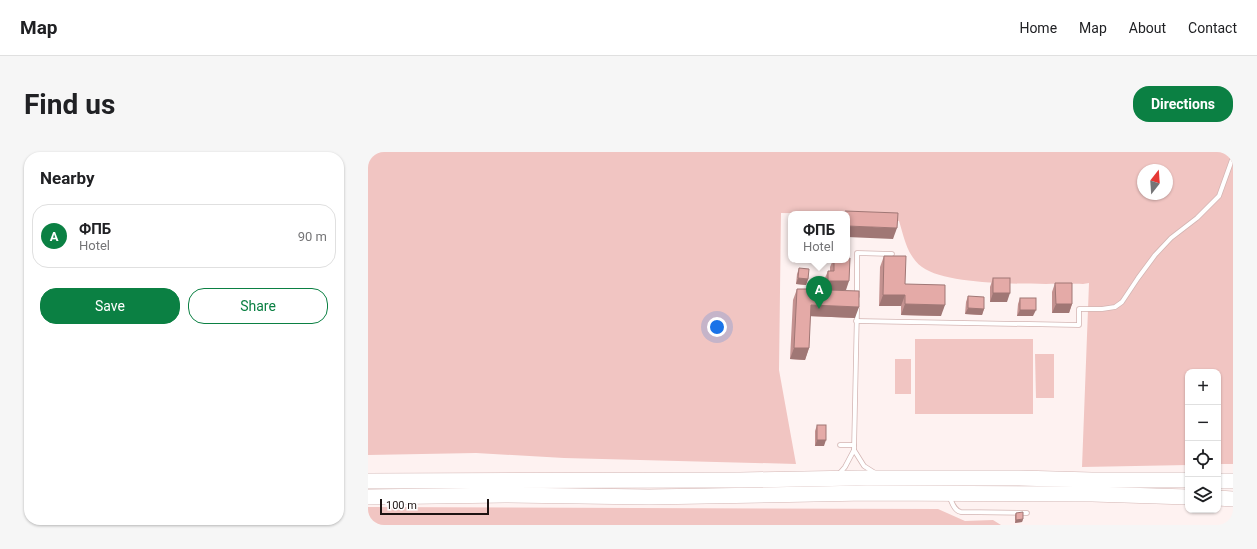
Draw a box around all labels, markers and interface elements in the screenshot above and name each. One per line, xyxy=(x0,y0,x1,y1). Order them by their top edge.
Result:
text: Map xyxy=(20,16,58,39)
text: Home xyxy=(1019,20,1057,36)
text: Map xyxy=(1079,20,1107,36)
text: About xyxy=(1129,20,1166,36)
text: Contact xyxy=(1188,20,1237,36)
button: Directions xyxy=(1133,86,1233,122)
text: Find us xyxy=(24,88,115,121)
north arrow xyxy=(1137,164,1173,200)
text: Nearby xyxy=(40,168,95,188)
popup xyxy=(788,211,850,263)
text: ФПБ xyxy=(79,220,111,238)
text: ФПБ xyxy=(803,221,835,239)
text: A xyxy=(50,229,58,244)
text: 90 m xyxy=(298,229,327,244)
text: Hotel xyxy=(79,238,110,253)
text: Hotel xyxy=(803,239,834,254)
pin: A xyxy=(806,276,832,309)
button: Save xyxy=(40,288,180,324)
button: Share xyxy=(188,288,328,324)
your location xyxy=(707,317,727,337)
map controls xyxy=(1185,369,1221,513)
button: + xyxy=(1185,369,1221,405)
button: − xyxy=(1185,405,1221,441)
button: locate xyxy=(1185,441,1221,477)
button: layers xyxy=(1185,477,1221,513)
scale bar xyxy=(380,497,489,516)
text: 100 m xyxy=(386,499,417,512)

